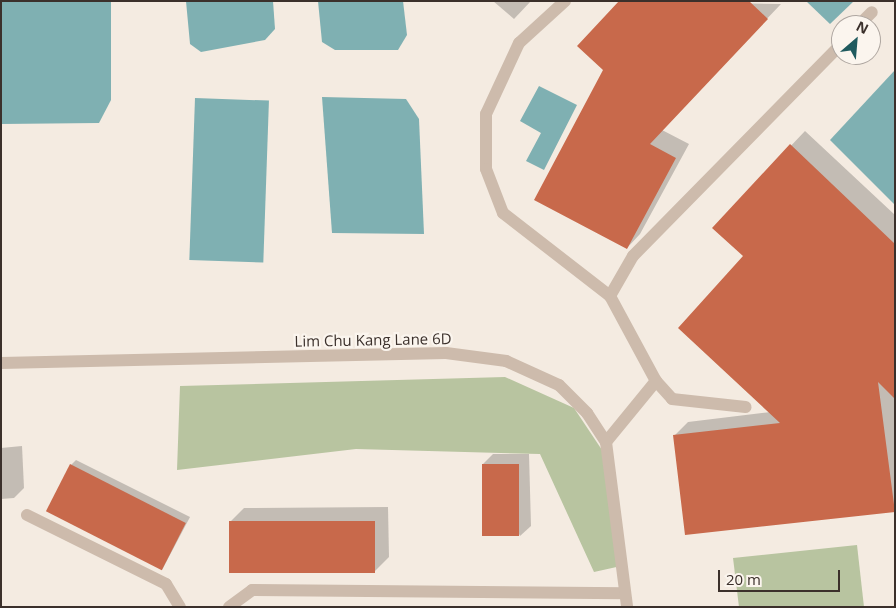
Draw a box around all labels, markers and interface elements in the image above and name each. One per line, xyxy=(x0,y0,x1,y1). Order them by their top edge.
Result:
north arrow xyxy=(831,15,881,65)
text: N xyxy=(853,16,872,38)
street label: Lim Chu Kang Lane 6D xyxy=(294,330,452,350)
scale bar xyxy=(721,560,844,592)
text: 20 m xyxy=(726,569,761,589)

